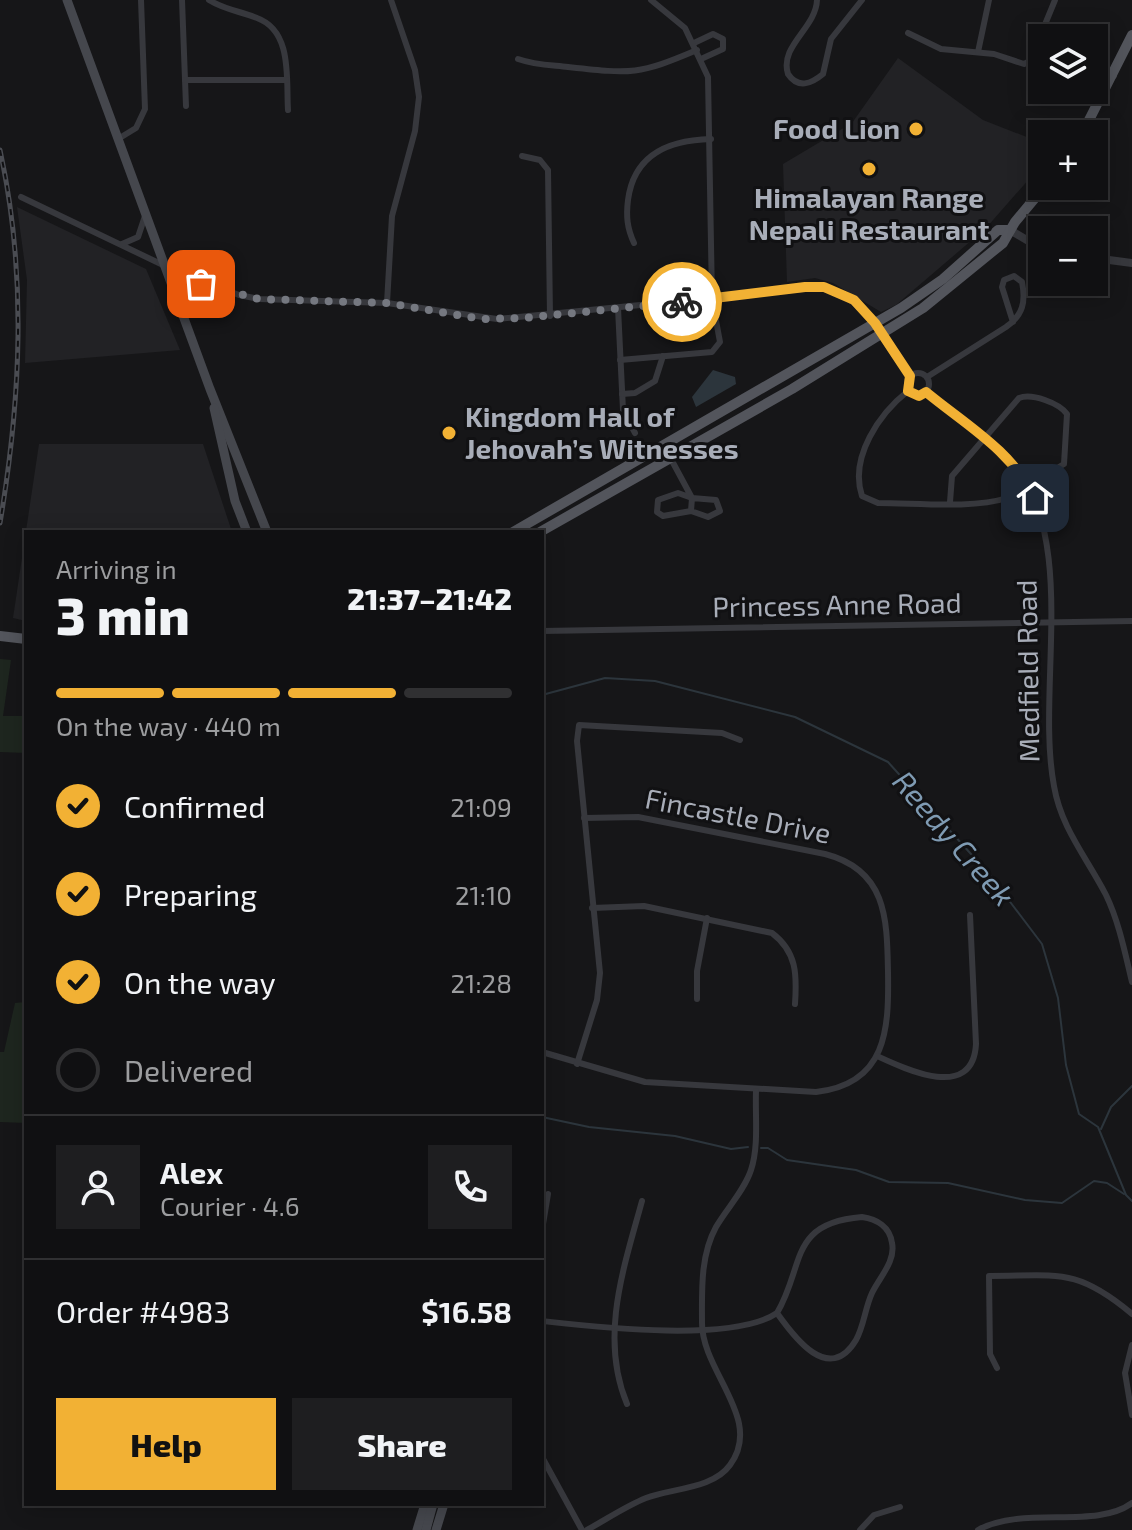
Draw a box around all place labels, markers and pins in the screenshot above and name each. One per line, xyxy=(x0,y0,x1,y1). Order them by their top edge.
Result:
place label: Food Lion xyxy=(773,111,900,145)
marker: Food Lion xyxy=(907,120,925,138)
marker: Himalayan Range Nepali Restaurant xyxy=(860,160,878,178)
place label: Himalayan Range Nepali Restaurant xyxy=(749,180,989,246)
pin xyxy=(167,250,235,318)
place label: Kingdom Hall of Jehovah’s Witnesses xyxy=(465,399,739,465)
marker: Kingdom Hall of Jehovah’s Witnesses xyxy=(440,424,458,442)
pin xyxy=(1001,464,1069,532)

